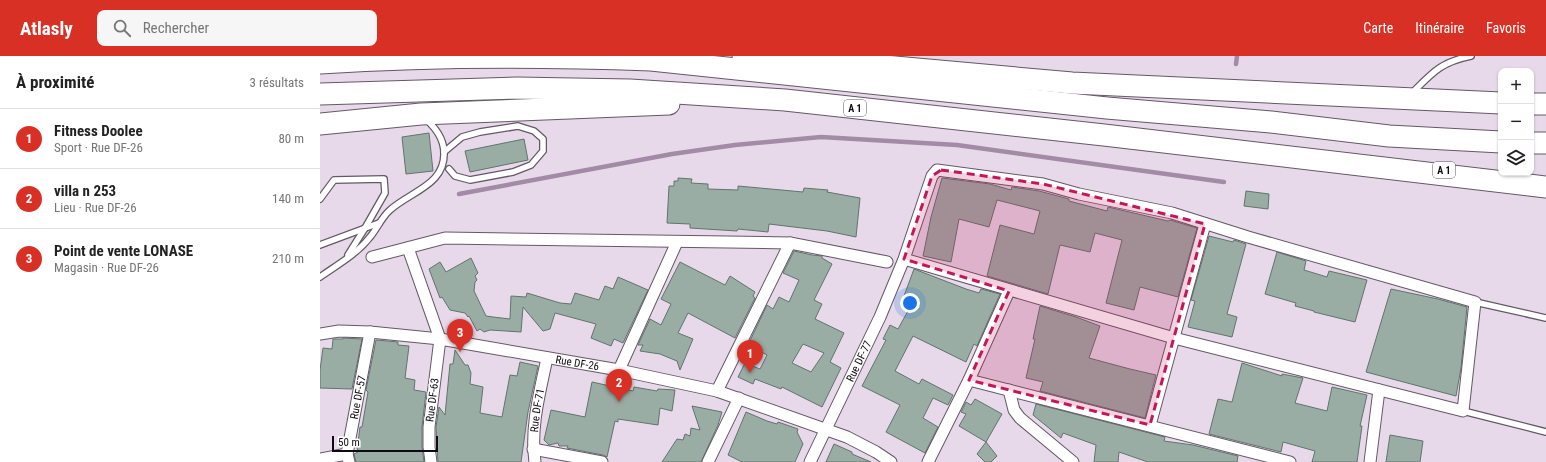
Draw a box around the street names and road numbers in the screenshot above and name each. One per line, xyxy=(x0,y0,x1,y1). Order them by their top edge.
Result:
road number: A 1 xyxy=(844,100,866,116)
road number: A 1 xyxy=(1433,162,1455,178)
street label: Rue DF-77 xyxy=(844,339,875,384)
street label: Rue DF-26 xyxy=(554,353,600,373)
street label: Rue DF-57 xyxy=(348,374,369,420)
street label: Rue DF-63 xyxy=(423,377,442,423)
street label: Rue DF-71 xyxy=(528,387,547,433)

